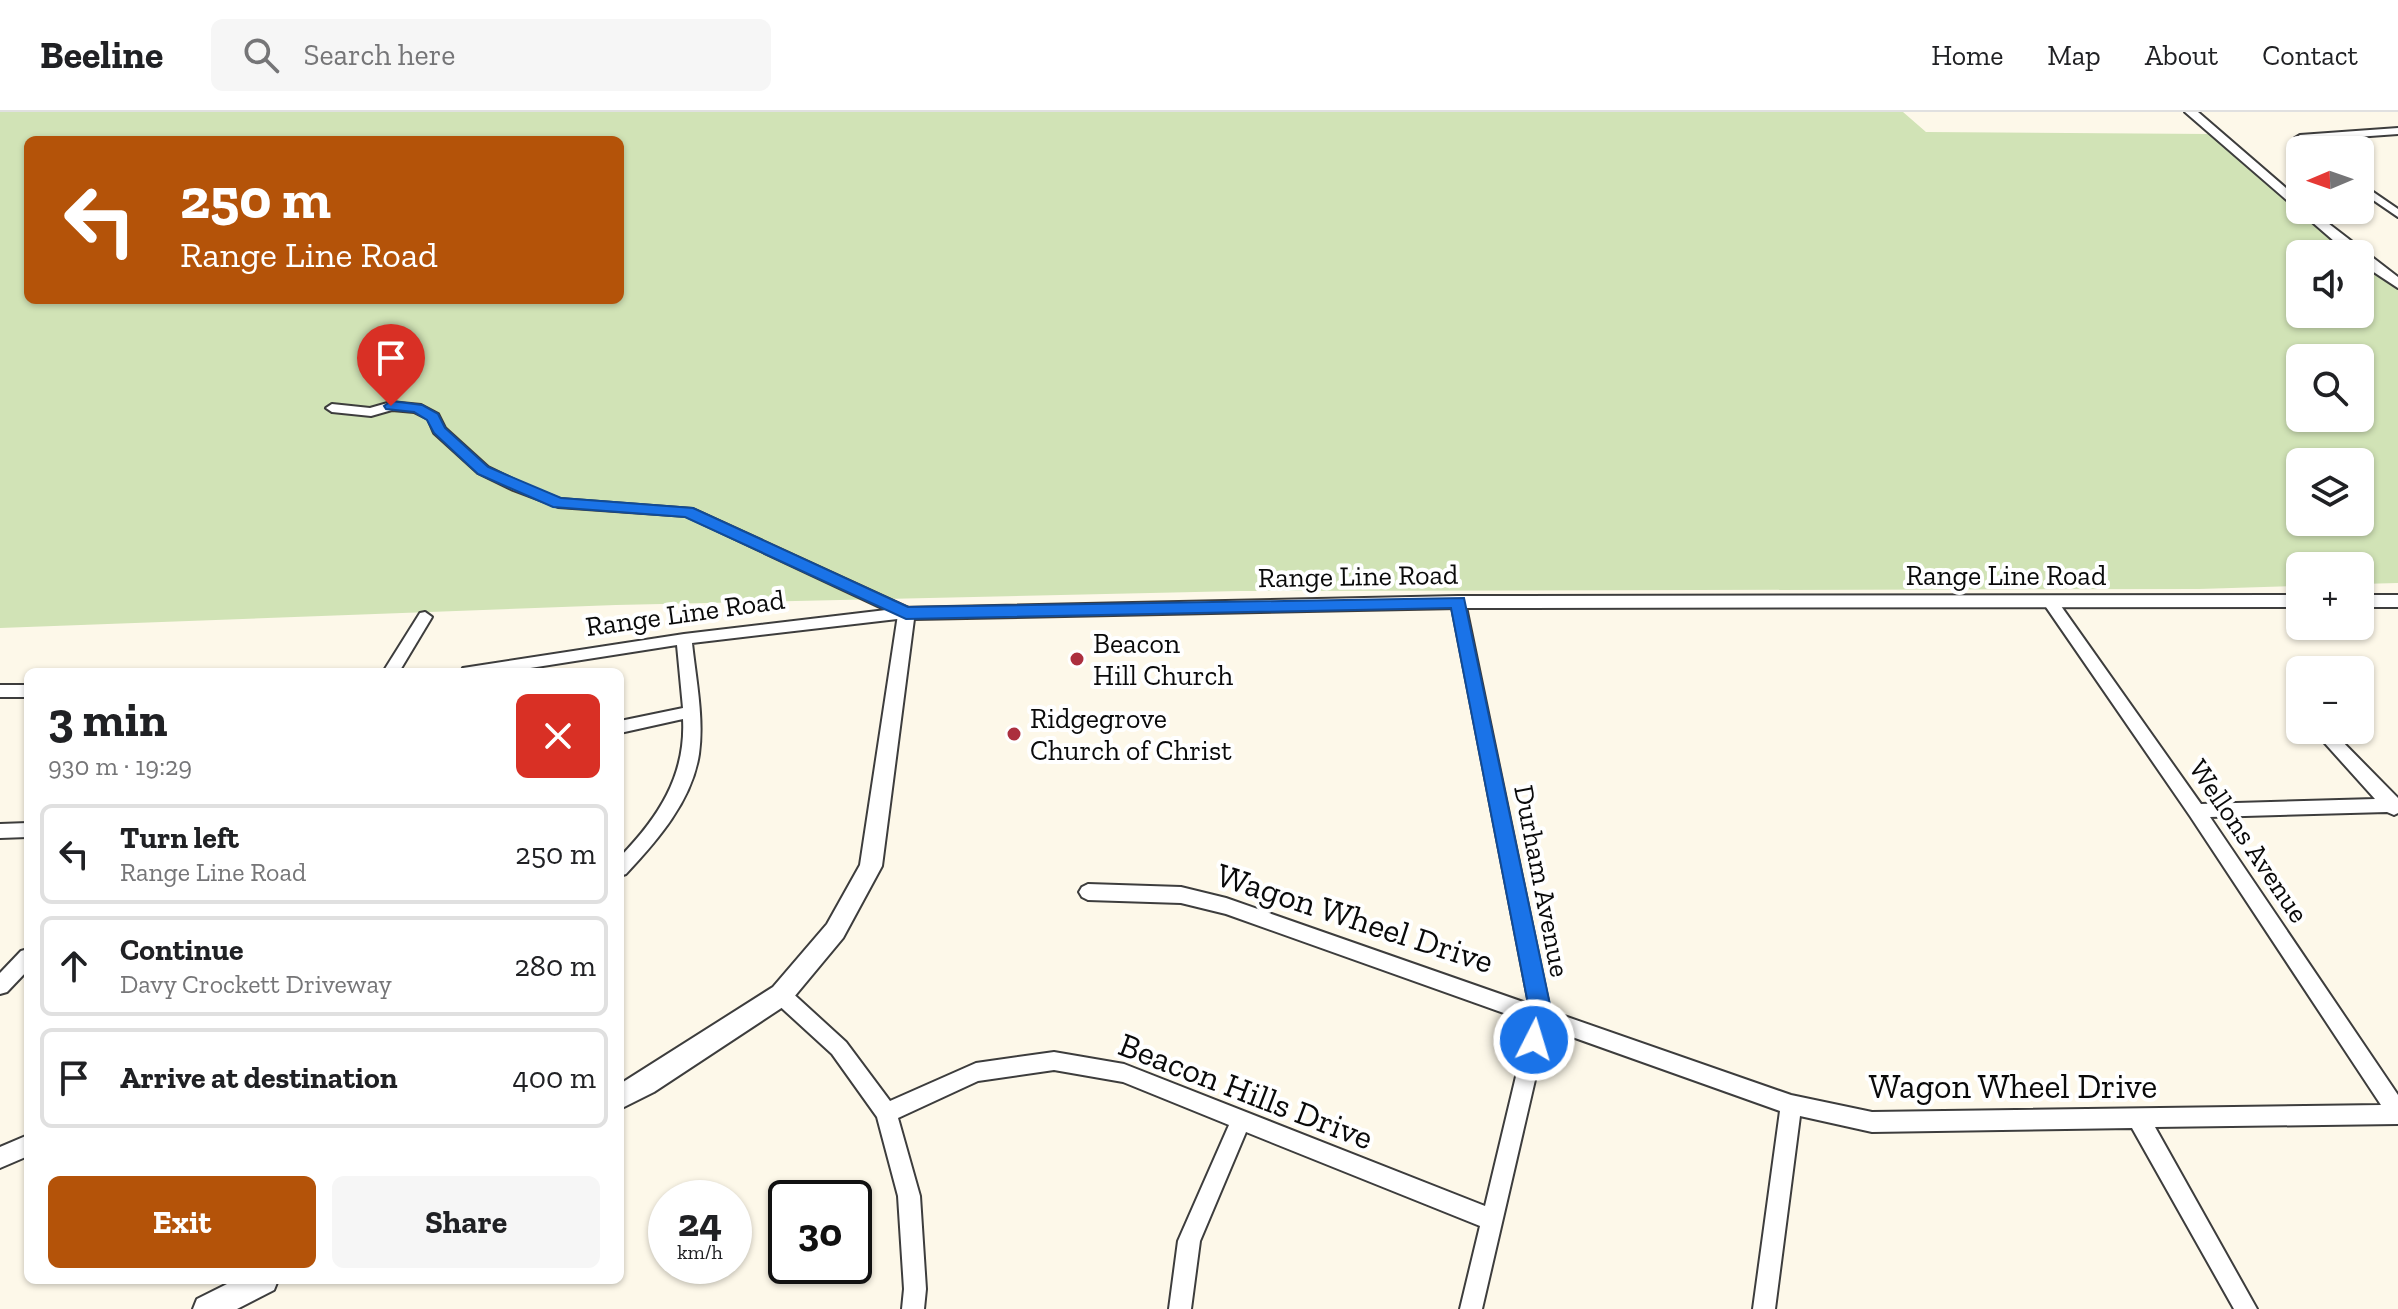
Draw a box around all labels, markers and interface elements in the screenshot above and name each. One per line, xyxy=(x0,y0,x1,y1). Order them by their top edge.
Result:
search box xyxy=(211,19,771,91)
text: Beeline xyxy=(40,32,163,78)
icon: search xyxy=(239,33,283,77)
text: Search here xyxy=(303,37,455,73)
text: Home xyxy=(1931,39,2003,72)
text: Map xyxy=(2047,39,2101,72)
text: About xyxy=(2145,39,2218,72)
text: Contact xyxy=(2262,39,2358,72)
north arrow xyxy=(2286,136,2374,224)
map controls xyxy=(2286,136,2374,744)
text: 250 m xyxy=(180,165,331,232)
icon: left xyxy=(48,168,152,272)
text: Range Line Road xyxy=(180,233,438,276)
button: sound xyxy=(2286,240,2374,328)
pin xyxy=(357,324,425,406)
icon: arrive xyxy=(369,336,413,380)
button: search xyxy=(2286,344,2374,432)
button: layers xyxy=(2286,448,2374,536)
button: + xyxy=(2286,552,2374,640)
street label: Range Line Road xyxy=(1257,558,1459,594)
street label: Range Line Road xyxy=(1906,559,2106,592)
street label: Range Line Road xyxy=(583,583,787,643)
place label: Beacon Hill Church xyxy=(1093,627,1233,692)
marker: Beacon Hill Church xyxy=(1068,650,1086,668)
button: − xyxy=(2286,656,2374,744)
text: 3 min xyxy=(48,691,167,748)
button: close xyxy=(516,694,600,778)
place label: Ridgegrove Church of Christ xyxy=(1030,702,1232,767)
marker: Ridgegrove Church of Christ xyxy=(1005,725,1023,743)
text: 930 m · 19:29 xyxy=(48,750,192,782)
street label: Wellons Avenue xyxy=(2182,753,2316,929)
street label: Durham Avenue xyxy=(1507,782,1577,980)
text: Turn left xyxy=(120,820,239,856)
icon: left xyxy=(52,832,96,876)
text: 250 m xyxy=(515,836,596,872)
street label: Wagon Wheel Drive xyxy=(1212,854,1498,982)
text: Range Line Road xyxy=(120,856,306,888)
text: Continue xyxy=(120,932,244,968)
icon: ahead xyxy=(52,944,96,988)
text: 280 m xyxy=(514,948,596,984)
text: Davy Crockett Driveway xyxy=(120,968,392,1000)
position arrow xyxy=(1492,998,1576,1082)
street label: Beacon Hills Drive xyxy=(1113,1024,1379,1158)
icon: arrive xyxy=(52,1056,96,1100)
text: Arrive at destination xyxy=(120,1060,397,1096)
text: 400 m xyxy=(513,1060,596,1096)
street label: Wagon Wheel Drive xyxy=(1869,1066,2157,1107)
button: Exit xyxy=(48,1176,316,1268)
button: Share xyxy=(332,1176,600,1268)
speed limit sign: 30 xyxy=(768,1180,872,1284)
text: 24 xyxy=(678,1198,722,1246)
text: km/h xyxy=(677,1240,723,1264)

